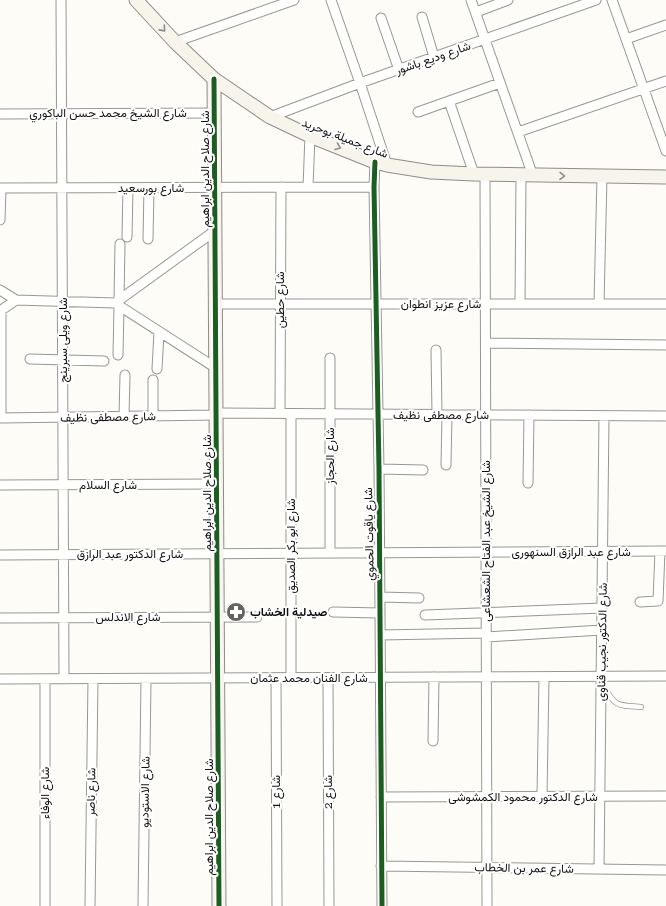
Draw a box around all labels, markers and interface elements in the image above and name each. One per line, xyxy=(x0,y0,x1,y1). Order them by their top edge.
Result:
one-way arrow xyxy=(158,24,165,32)
street label: شارع وديع باشور xyxy=(393,39,473,80)
street label: شارع الشيخ محمد حسن الباكوري xyxy=(29,106,187,123)
street label: شارع صلاح الدين ابراهيم xyxy=(198,110,214,228)
street label: شارع جميلة بوحريد xyxy=(299,115,390,163)
one-way arrow xyxy=(335,143,342,151)
one-way arrow xyxy=(559,172,565,180)
street label: شارع بورسعيد xyxy=(118,181,184,197)
street label: شارع حطين xyxy=(273,272,289,328)
street label: شارع ويلى سبرينج xyxy=(56,297,72,383)
street label: شارع عزيز انطوان xyxy=(401,297,481,313)
street label: شارع مصطفى نظيف xyxy=(393,408,489,424)
street label: شارع مصطفى نظيف xyxy=(60,409,156,427)
street label: شارع الحجاز xyxy=(323,427,339,486)
street label: شارع صلاح الدين ابراهيم xyxy=(200,434,216,552)
street label: شارع الشيخ عبد الفتاح الشعشاعى xyxy=(479,460,495,622)
street label: شارع السلام xyxy=(79,478,137,494)
street label: شارع ياقوت الحموي xyxy=(361,487,380,581)
street label: شارع ابو بكر الصديق xyxy=(284,498,300,594)
street label: شارع عبد الرازق السنهورى xyxy=(511,545,631,561)
street label: شارع الدكتور عبد الرازق xyxy=(77,547,183,563)
street label: شارع الدكتور نجيب قناوى xyxy=(594,583,612,701)
pharmacy icon: صيدلية الخشاب xyxy=(225,601,247,623)
place label: صيدلية الخشاب xyxy=(250,605,327,619)
street label: شارع الاندلس xyxy=(96,610,160,626)
street label: شارع الفنان محمد عثمان xyxy=(250,671,368,687)
street label: شارع الاستوديو xyxy=(137,756,155,828)
street label: شارع صلاح الدين ابراهيم xyxy=(202,758,218,876)
street label: شارع الوفاء xyxy=(38,767,54,819)
street label: شارع ناصر xyxy=(84,768,100,817)
street label: شارع 1 xyxy=(269,775,285,809)
street label: شارع 2 xyxy=(321,775,337,809)
street label: شارع الدكتور محمود الكمشوشى xyxy=(448,790,598,806)
street label: شارع عمر بن الخطاب xyxy=(474,860,574,878)

